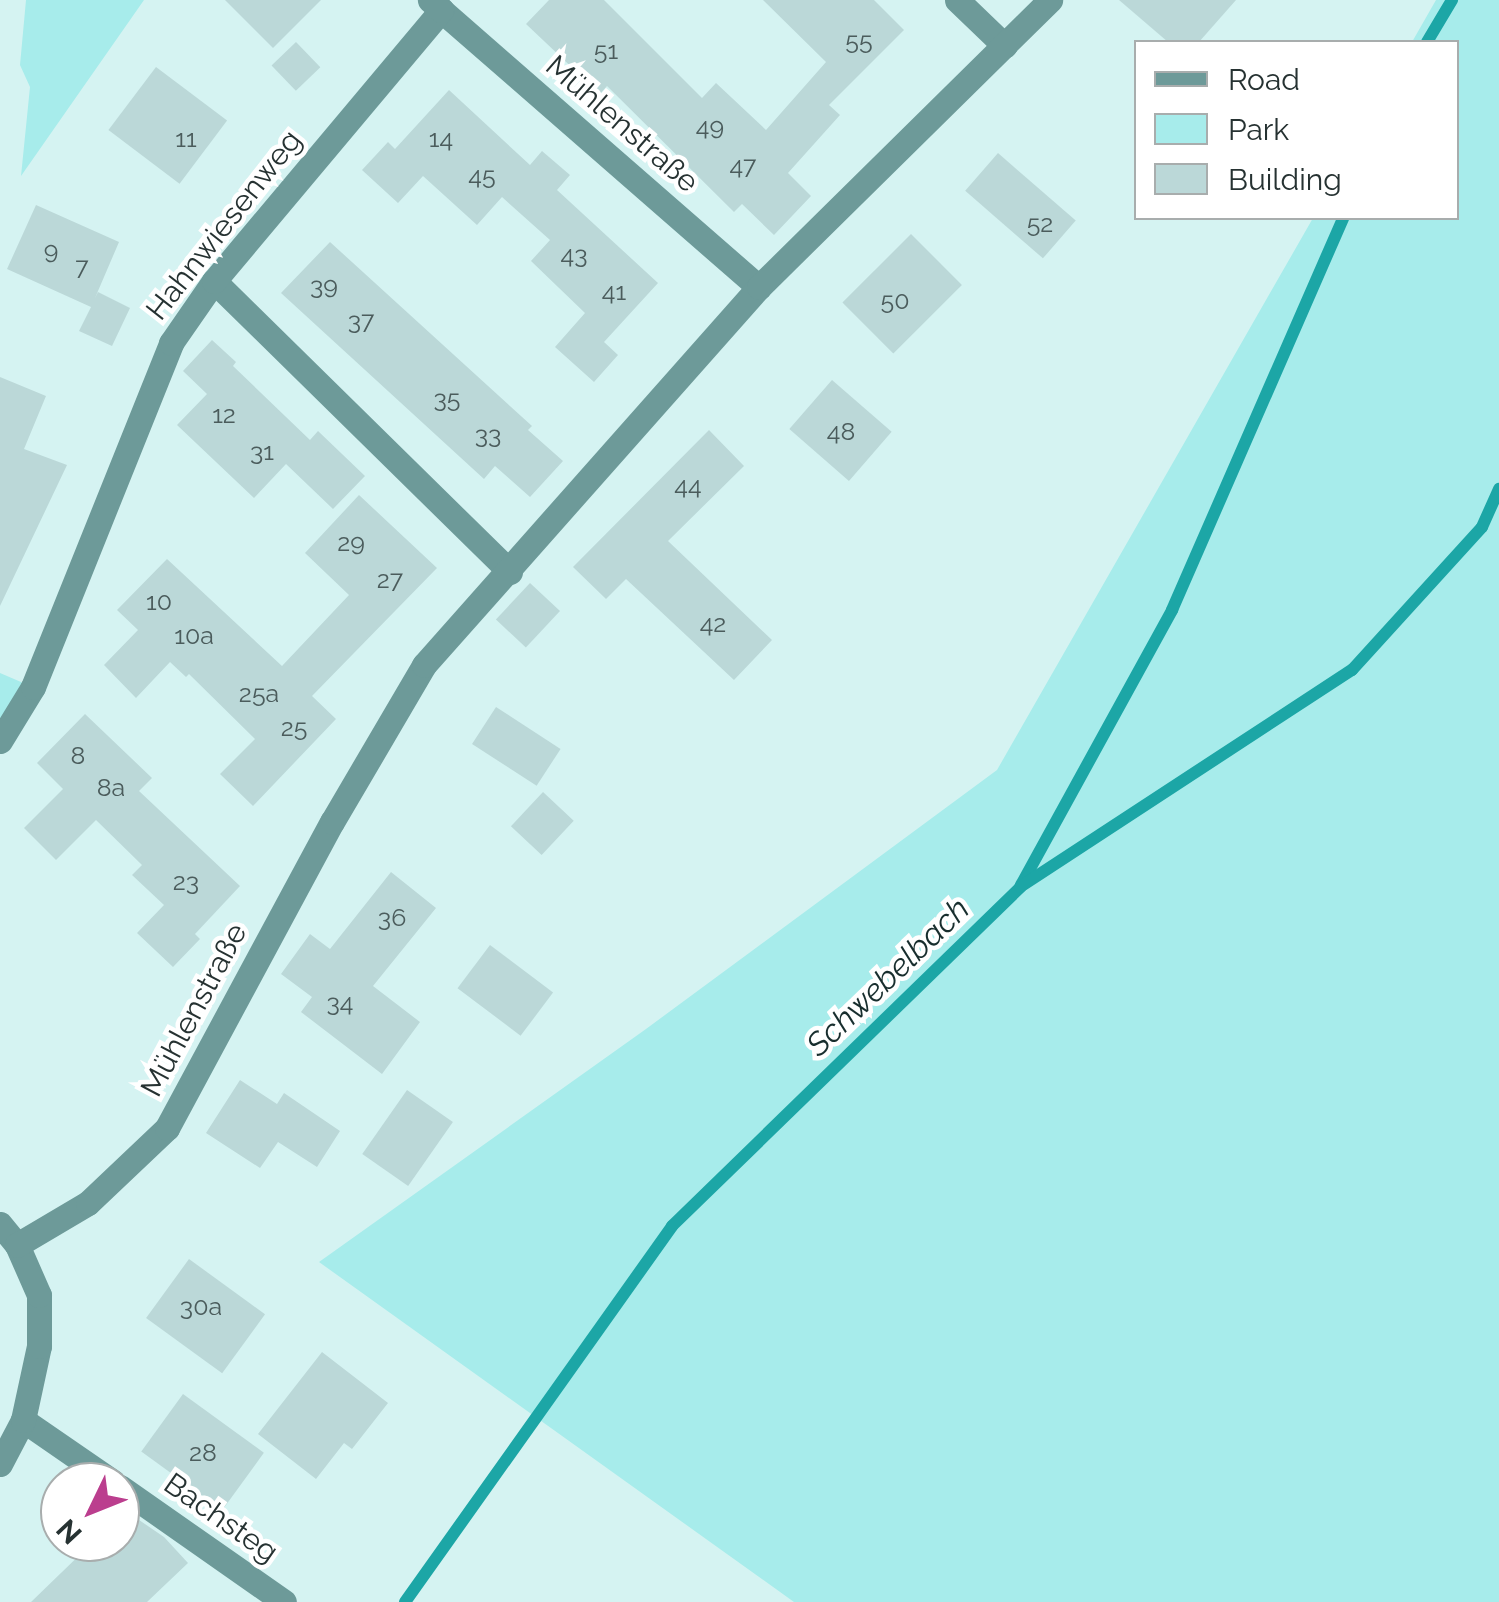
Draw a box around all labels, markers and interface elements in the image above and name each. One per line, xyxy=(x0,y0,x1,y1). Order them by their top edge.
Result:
house number: 55 xyxy=(845,25,873,55)
house number: 51 xyxy=(594,35,618,65)
legend xyxy=(1134,40,1459,220)
street label: Mühlenstraße xyxy=(538,48,706,200)
text: Road xyxy=(1228,62,1300,97)
house number: 49 xyxy=(696,111,724,141)
text: Park xyxy=(1228,112,1289,147)
street label: Hahnwiesenweg xyxy=(139,123,309,327)
house number: 11 xyxy=(175,123,197,153)
house number: 14 xyxy=(429,123,453,153)
house number: 47 xyxy=(730,150,756,180)
house number: 45 xyxy=(468,160,496,190)
text: Building xyxy=(1228,162,1342,197)
house number: 52 xyxy=(1027,208,1053,238)
house number: 9 xyxy=(44,235,58,265)
house number: 43 xyxy=(561,239,587,269)
house number: 7 xyxy=(75,251,89,281)
house number: 39 xyxy=(310,270,338,300)
house number: 41 xyxy=(602,276,626,306)
house number: 50 xyxy=(881,285,909,315)
house number: 37 xyxy=(348,305,374,335)
house number: 35 xyxy=(434,383,460,413)
house number: 12 xyxy=(212,399,236,429)
house number: 48 xyxy=(827,416,855,446)
house number: 33 xyxy=(475,419,501,449)
house number: 31 xyxy=(250,436,274,466)
house number: 44 xyxy=(674,470,702,500)
house number: 29 xyxy=(337,527,365,557)
house number: 27 xyxy=(377,564,403,594)
house number: 10 xyxy=(146,586,172,616)
house number: 42 xyxy=(700,608,726,638)
house number: 10a xyxy=(174,620,214,650)
house number: 25a xyxy=(239,678,279,708)
house number: 25 xyxy=(281,712,307,742)
house number: 8 xyxy=(71,740,85,770)
house number: 8a xyxy=(97,772,125,802)
house number: 23 xyxy=(173,866,199,896)
water label: Schwebelbach xyxy=(799,890,977,1064)
house number: 36 xyxy=(378,902,406,932)
street label: Mühlenstraße xyxy=(133,918,255,1102)
house number: 34 xyxy=(327,987,353,1017)
house number: 30a xyxy=(180,1291,222,1321)
house number: 28 xyxy=(189,1437,217,1467)
north arrow xyxy=(40,1462,140,1562)
street label: Bachsteg xyxy=(157,1466,285,1570)
text: N xyxy=(50,1512,89,1551)

